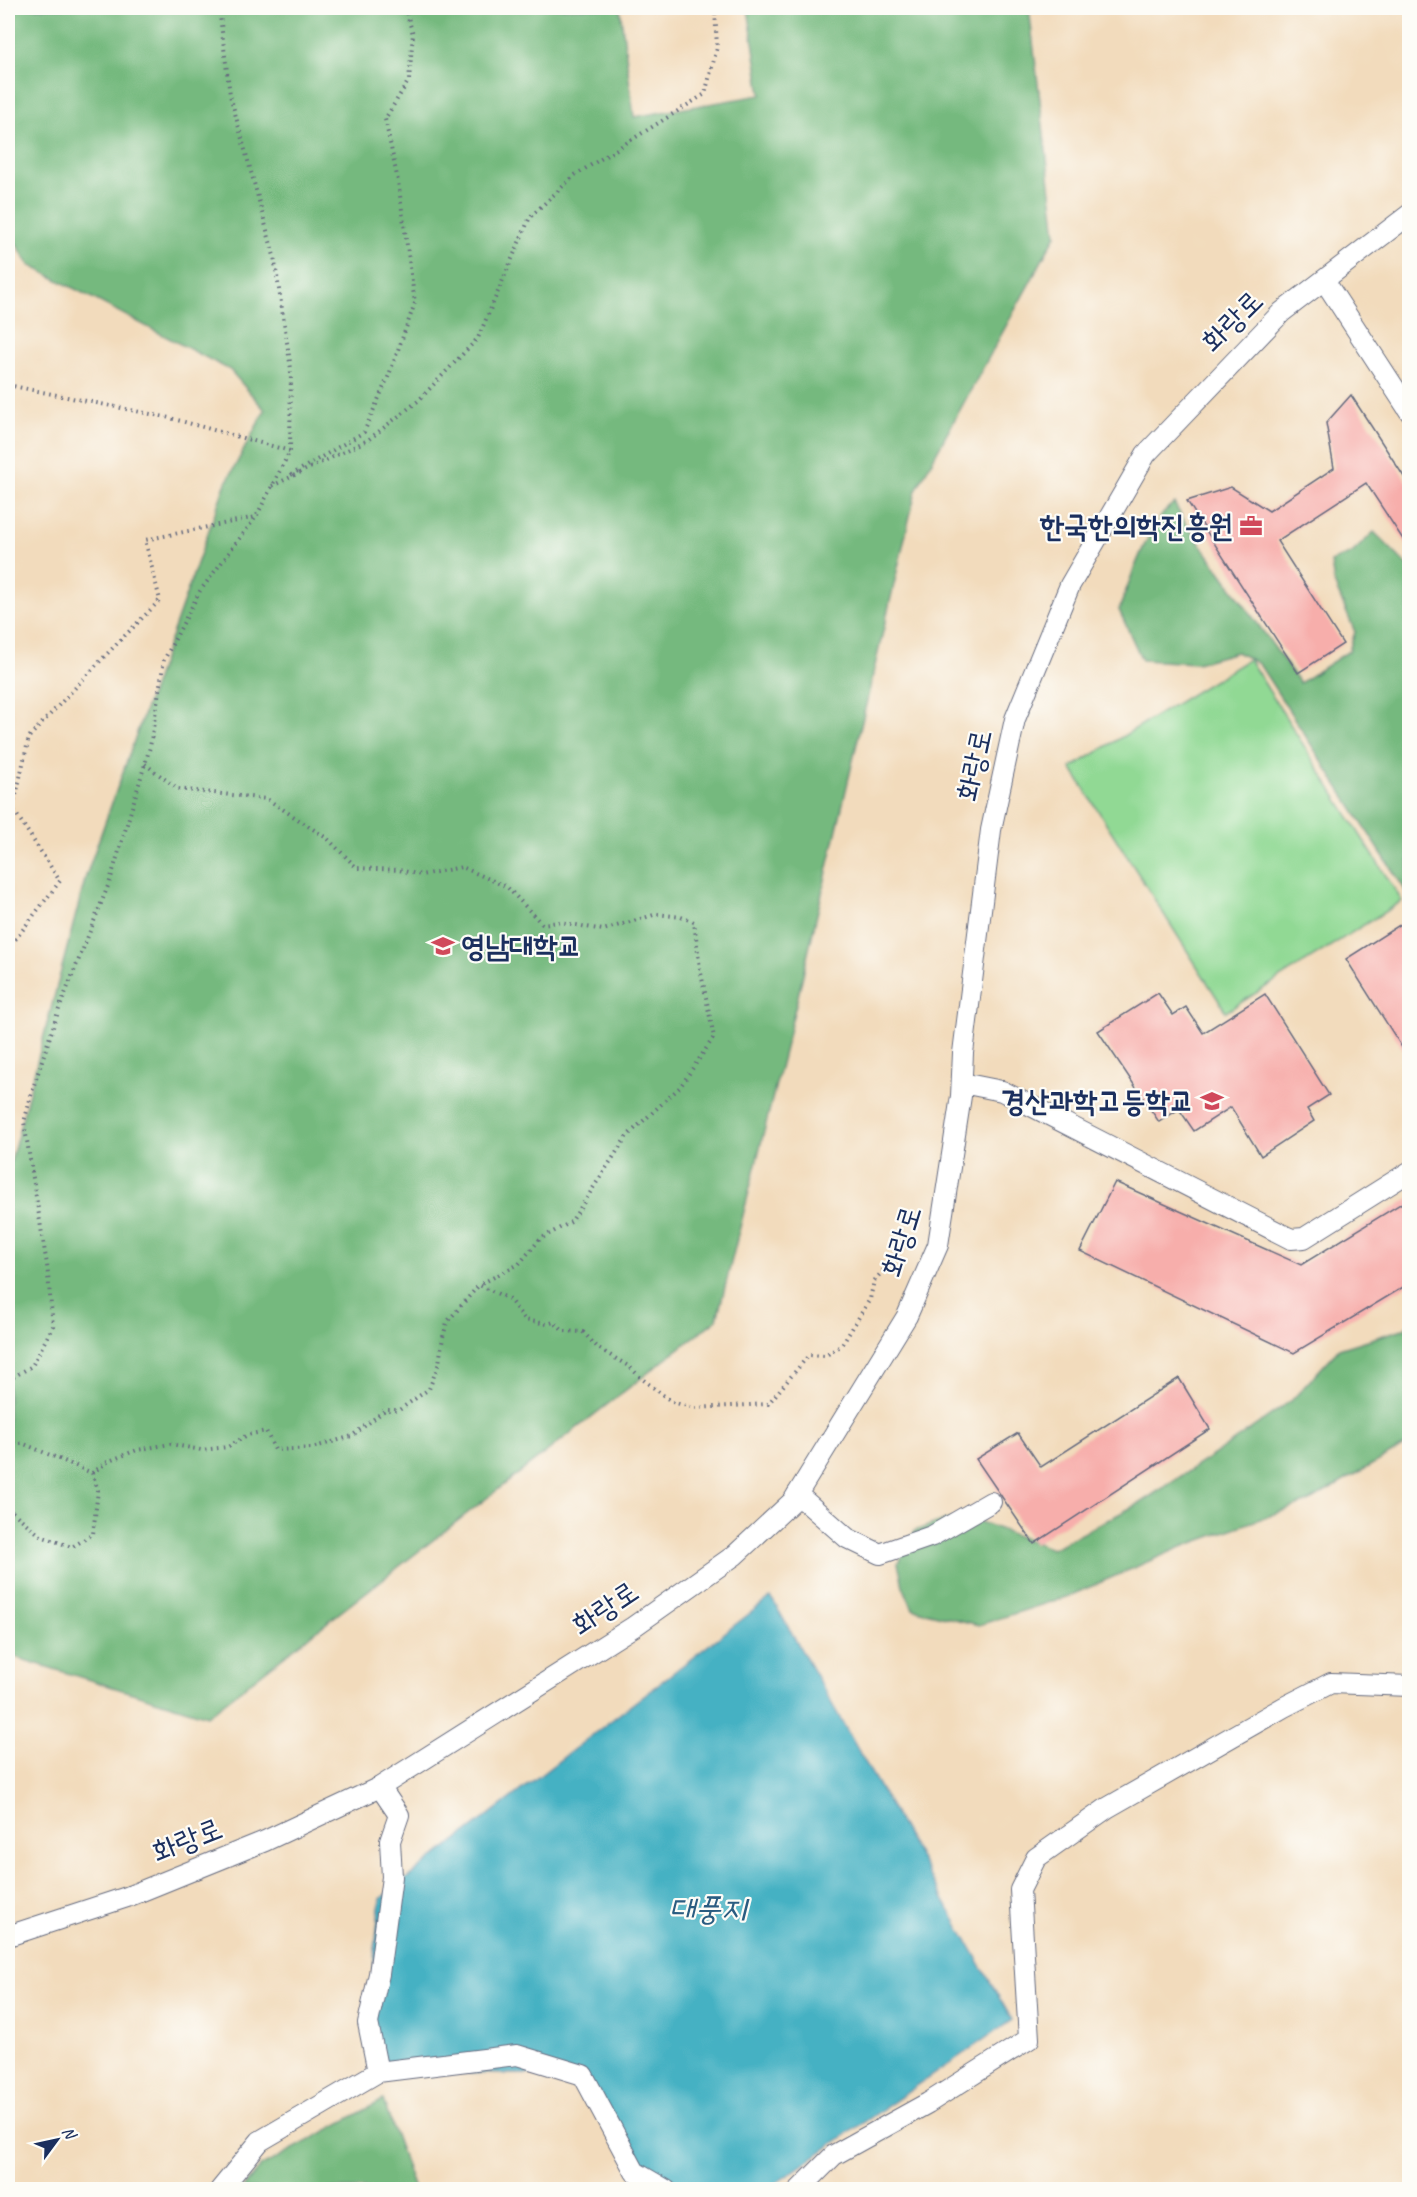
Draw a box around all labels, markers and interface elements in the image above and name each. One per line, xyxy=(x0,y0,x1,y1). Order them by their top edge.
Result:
street label: 화랑로 xyxy=(1193,282,1271,360)
place label: 한국한의학진흥원 xyxy=(1039,507,1233,545)
office icon: 한국한의학진흥원 xyxy=(1238,513,1264,539)
street label: 화랑로 xyxy=(948,726,1000,804)
place label: 영남대학교 xyxy=(461,927,582,965)
school or university icon: 영남대학교 xyxy=(430,933,456,959)
place label: 경산과학고등학교 xyxy=(1001,1082,1194,1120)
school or university icon: 경산과학고등학교 xyxy=(1199,1088,1225,1114)
street label: 화랑로 xyxy=(872,1201,930,1281)
street label: 화랑로 xyxy=(564,1572,646,1644)
street label: 화랑로 xyxy=(146,1809,228,1871)
water label: 대풍지 xyxy=(669,1888,750,1929)
north arrow xyxy=(27,2110,87,2170)
text: N xyxy=(58,2123,82,2145)

